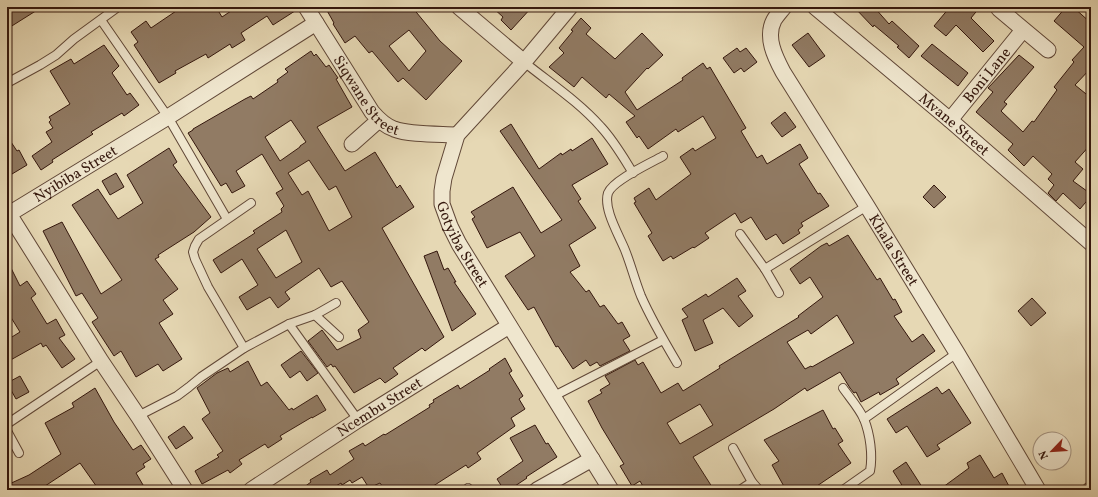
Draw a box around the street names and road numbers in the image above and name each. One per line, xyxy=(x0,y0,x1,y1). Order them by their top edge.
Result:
street label: Boni Lane xyxy=(959,44,1017,108)
street label: Siqwane Street xyxy=(327,52,402,142)
street label: Mvane Street xyxy=(913,89,993,162)
street label: Nyibiba Street xyxy=(30,141,122,208)
street label: Gotyiba Street xyxy=(430,199,492,292)
street label: Khala Street xyxy=(863,211,923,291)
street label: Ncembu Street xyxy=(333,373,427,443)

